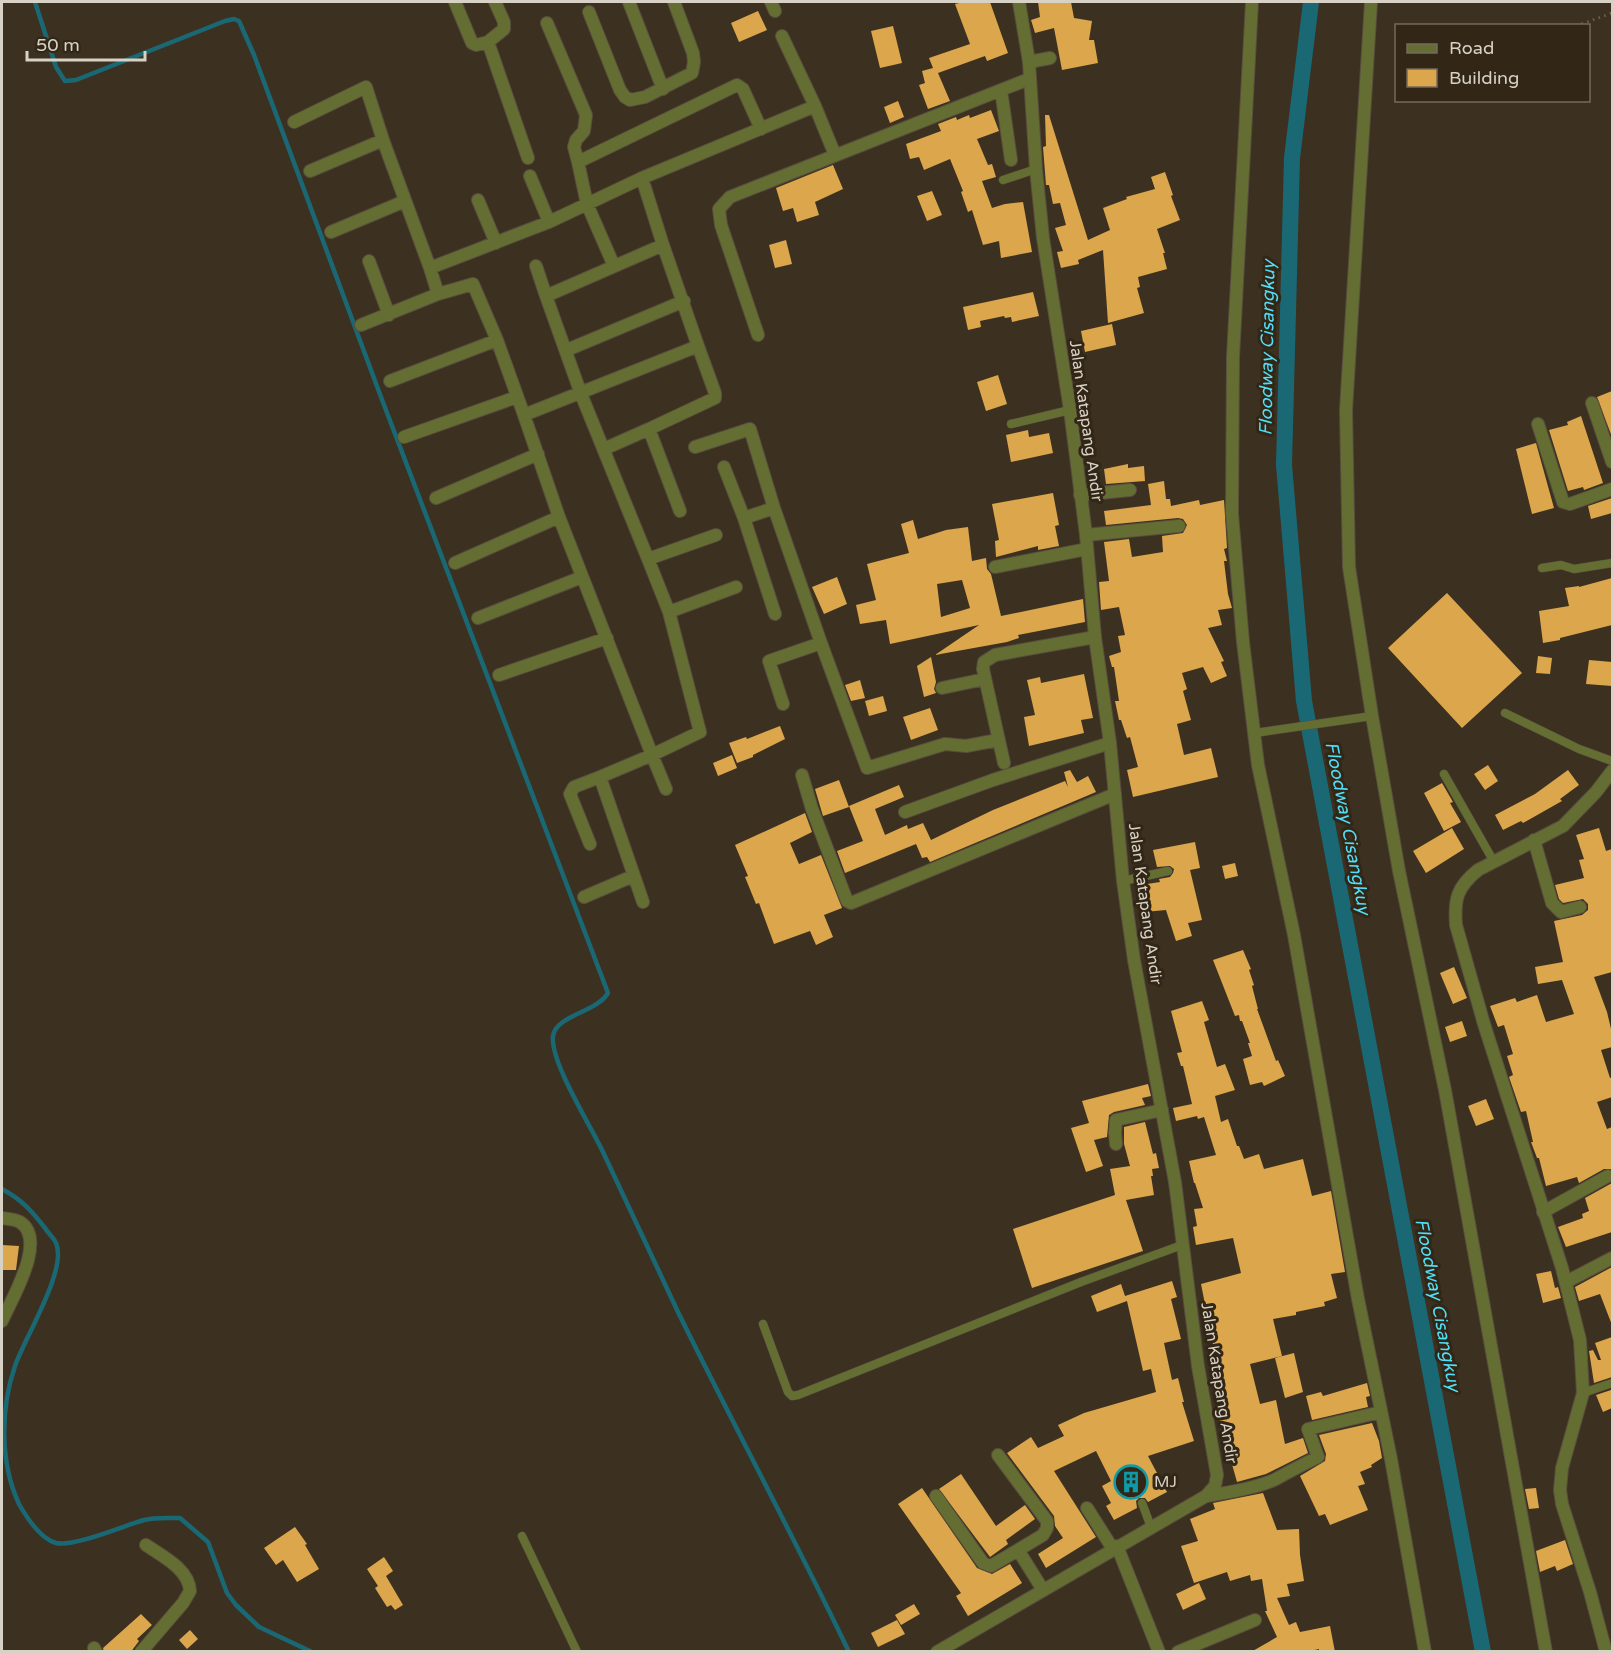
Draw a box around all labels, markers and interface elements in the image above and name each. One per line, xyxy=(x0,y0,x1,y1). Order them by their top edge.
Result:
scale bar xyxy=(27,24,146,62)
legend xyxy=(1395,24,1590,102)
text: 50 m xyxy=(36,34,80,56)
text: Road xyxy=(1449,37,1494,59)
text: Building xyxy=(1449,67,1519,89)
water label: Floodway Cisangkuy xyxy=(1254,258,1280,436)
street label: Jalan Katapang Andir xyxy=(1065,339,1107,504)
water label: Floodway Cisangkuy xyxy=(1320,740,1376,919)
street label: Jalan Katapang Andir xyxy=(1124,822,1166,987)
water label: Floodway Cisangkuy xyxy=(1410,1217,1466,1396)
street label: Jalan Katapang Andir xyxy=(1196,1301,1242,1466)
building icon: MJ xyxy=(1113,1464,1149,1500)
place label: MJ xyxy=(1154,1472,1177,1492)

